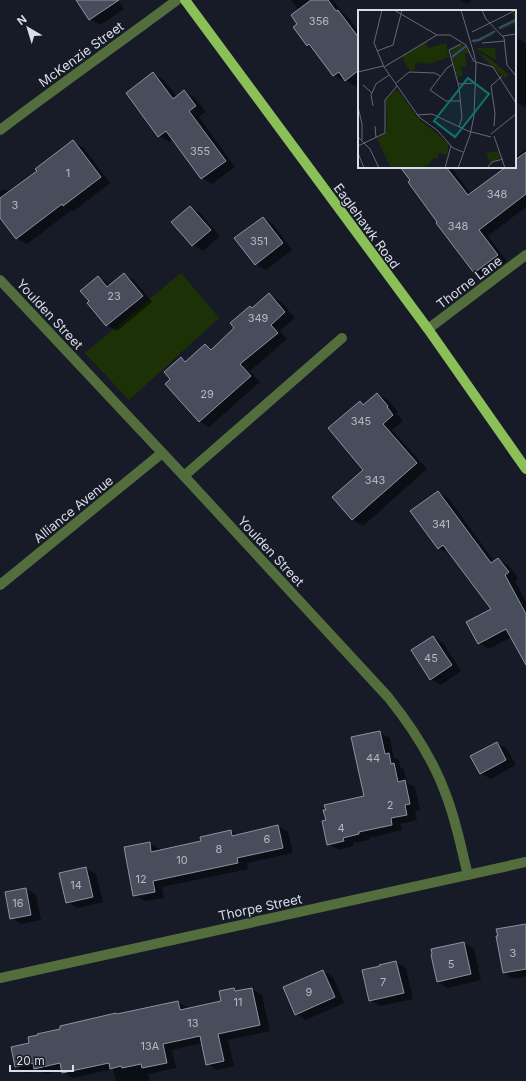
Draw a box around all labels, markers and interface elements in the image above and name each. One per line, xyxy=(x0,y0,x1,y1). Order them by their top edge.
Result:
north arrow xyxy=(8,8,48,48)
inset map xyxy=(358,10,516,168)
text: N xyxy=(14,12,29,28)
house number: 356 xyxy=(309,14,329,28)
street label: McKenzie Street xyxy=(35,18,127,90)
house number: 355 xyxy=(190,144,210,158)
house number: 1 xyxy=(66,166,70,180)
street label: Eaglehawk Road xyxy=(331,180,403,272)
house number: 348 xyxy=(487,187,508,201)
house number: 3 xyxy=(12,198,19,212)
house number: 348 xyxy=(448,219,469,233)
house number: 351 xyxy=(250,234,268,248)
street label: Thorne Lane xyxy=(433,252,505,312)
street label: Youlden Street xyxy=(13,276,87,352)
house number: 23 xyxy=(107,289,121,303)
house number: 349 xyxy=(248,311,269,325)
house number: 29 xyxy=(200,387,214,401)
house number: 345 xyxy=(351,414,372,428)
street label: Alliance Avenue xyxy=(30,472,116,546)
house number: 343 xyxy=(365,473,386,487)
street label: Youlden Street xyxy=(234,513,308,589)
house number: 341 xyxy=(432,517,450,531)
house number: 45 xyxy=(424,651,438,665)
house number: 44 xyxy=(366,751,380,765)
house number: 2 xyxy=(387,798,393,812)
house number: 4 xyxy=(337,821,345,835)
house number: 6 xyxy=(264,832,271,846)
house number: 8 xyxy=(216,842,223,856)
house number: 10 xyxy=(176,853,188,867)
house number: 12 xyxy=(135,872,147,886)
house number: 14 xyxy=(70,878,82,892)
street label: Thorpe Street xyxy=(217,890,303,924)
house number: 16 xyxy=(12,896,24,910)
house number: 3 xyxy=(510,946,517,960)
house number: 5 xyxy=(448,957,455,971)
house number: 7 xyxy=(380,975,386,989)
house number: 9 xyxy=(306,985,313,999)
house number: 11 xyxy=(234,995,242,1009)
house number: 13 xyxy=(187,1016,199,1030)
house number: 13A xyxy=(141,1039,160,1053)
scale bar xyxy=(10,1047,73,1073)
text: 20 m xyxy=(16,1053,45,1068)

